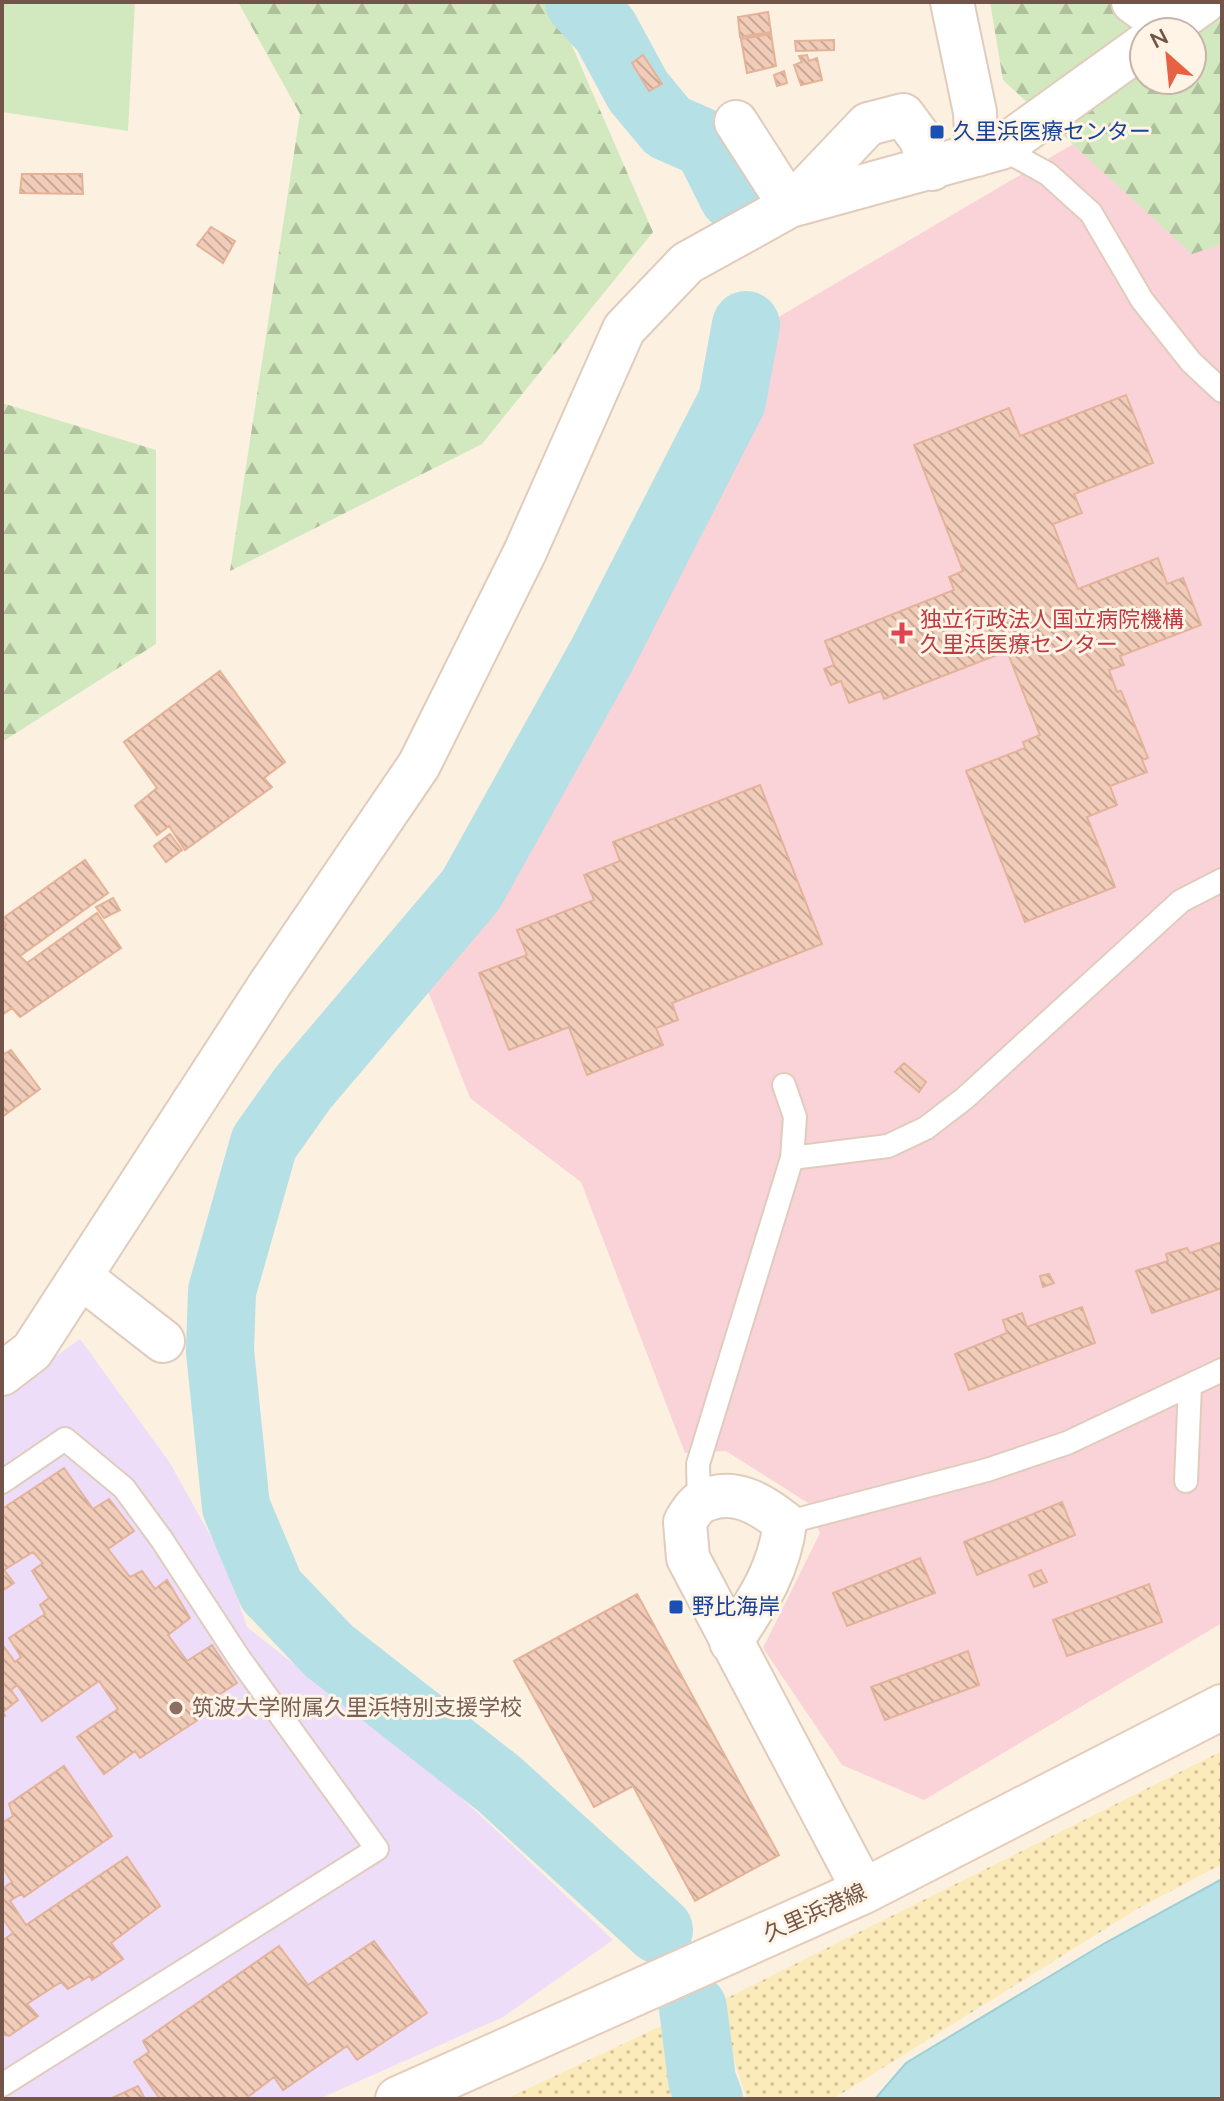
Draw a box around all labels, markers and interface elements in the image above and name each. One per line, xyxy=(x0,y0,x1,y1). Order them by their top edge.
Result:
north arrow xyxy=(1128,16,1208,96)
text: N xyxy=(1145,22,1174,56)
place label: 久里浜医療センター xyxy=(953,117,1151,147)
marker: 久里浜医療センター xyxy=(928,123,946,141)
place label: 独立行政法人国立病院機構 久里浜医療センター xyxy=(920,605,1184,660)
marker: 独立行政法人国立病院機構 久里浜医療センター xyxy=(891,622,913,644)
place label: 野比海岸 xyxy=(692,1592,780,1622)
marker: 野比海岸 xyxy=(667,1598,685,1616)
place label: 筑波大学附属久里浜特別支援学校 xyxy=(192,1693,522,1723)
marker: 筑波大学附属久里浜特別支援学校 xyxy=(167,1699,185,1717)
street label: 久里浜港線 xyxy=(759,1877,871,1949)

